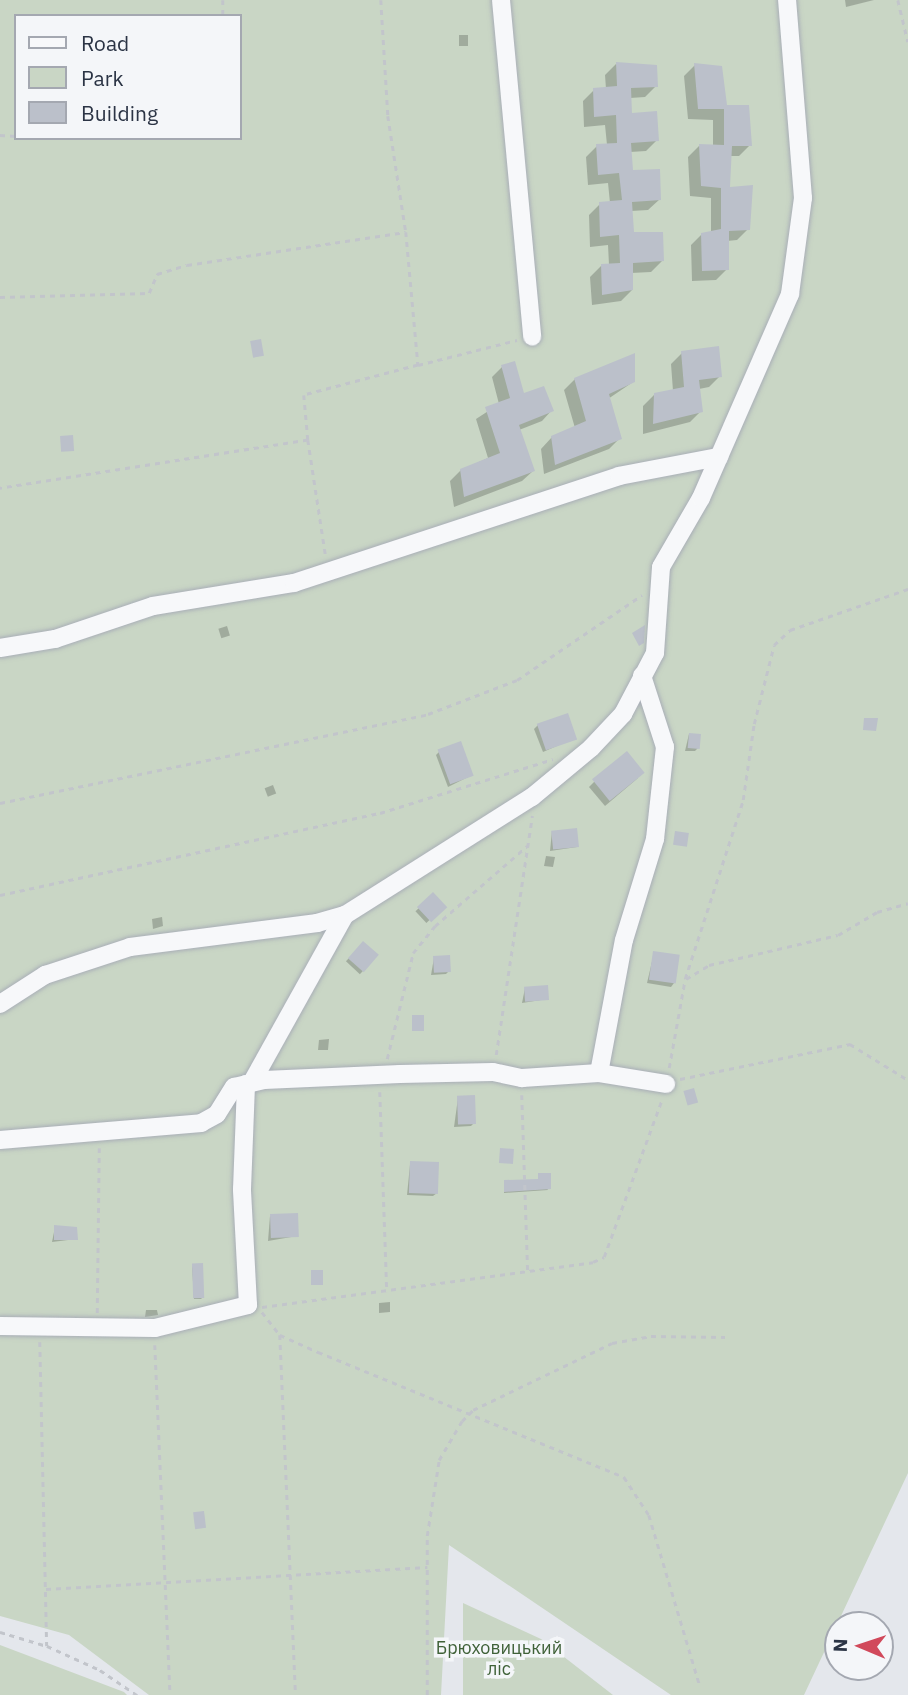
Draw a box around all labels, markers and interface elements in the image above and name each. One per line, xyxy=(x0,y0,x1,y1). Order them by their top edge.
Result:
legend xyxy=(14,14,242,140)
text: Road xyxy=(81,29,129,57)
text: Park xyxy=(81,64,124,92)
text: Building xyxy=(81,99,158,127)
north arrow xyxy=(824,1611,894,1681)
park label: Брюховицький ліс xyxy=(436,1638,562,1680)
text: N xyxy=(828,1638,852,1653)

